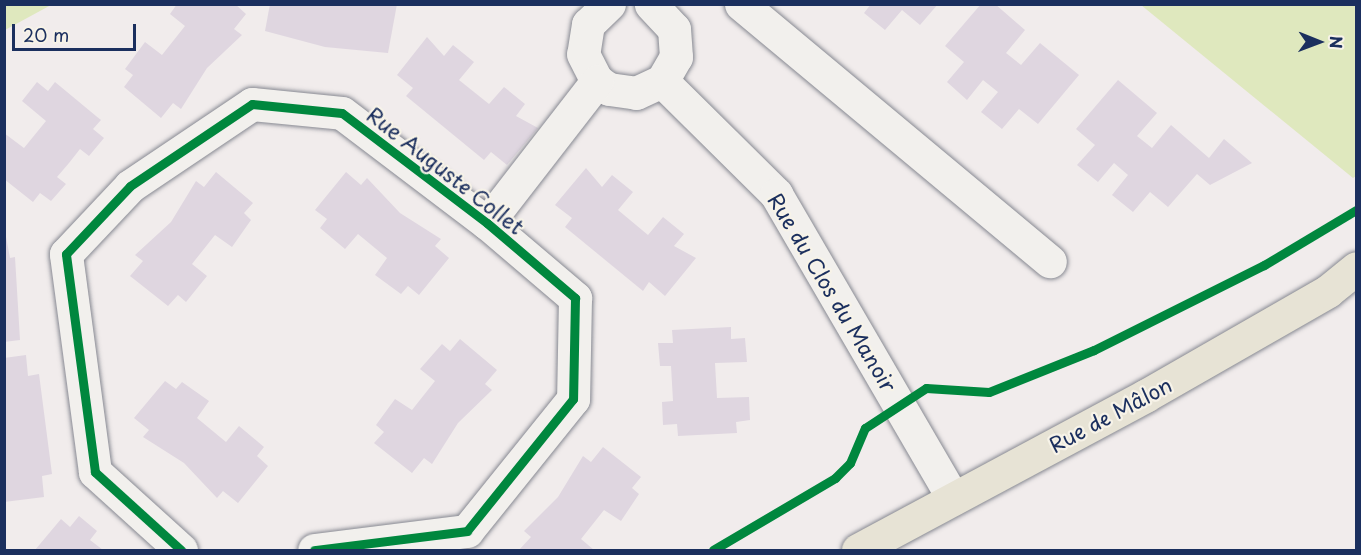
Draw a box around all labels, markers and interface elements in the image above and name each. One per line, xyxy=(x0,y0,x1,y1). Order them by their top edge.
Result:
scale bar xyxy=(15,12,140,50)
north arrow xyxy=(1289,12,1349,72)
text: 20 m xyxy=(23,21,69,48)
text: N xyxy=(1325,36,1349,49)
street label: Rue Auguste Collet xyxy=(362,100,530,240)
street label: Rue du Clos du Manoir xyxy=(763,186,903,398)
street label: Rue de Mâlon xyxy=(1042,370,1178,458)

